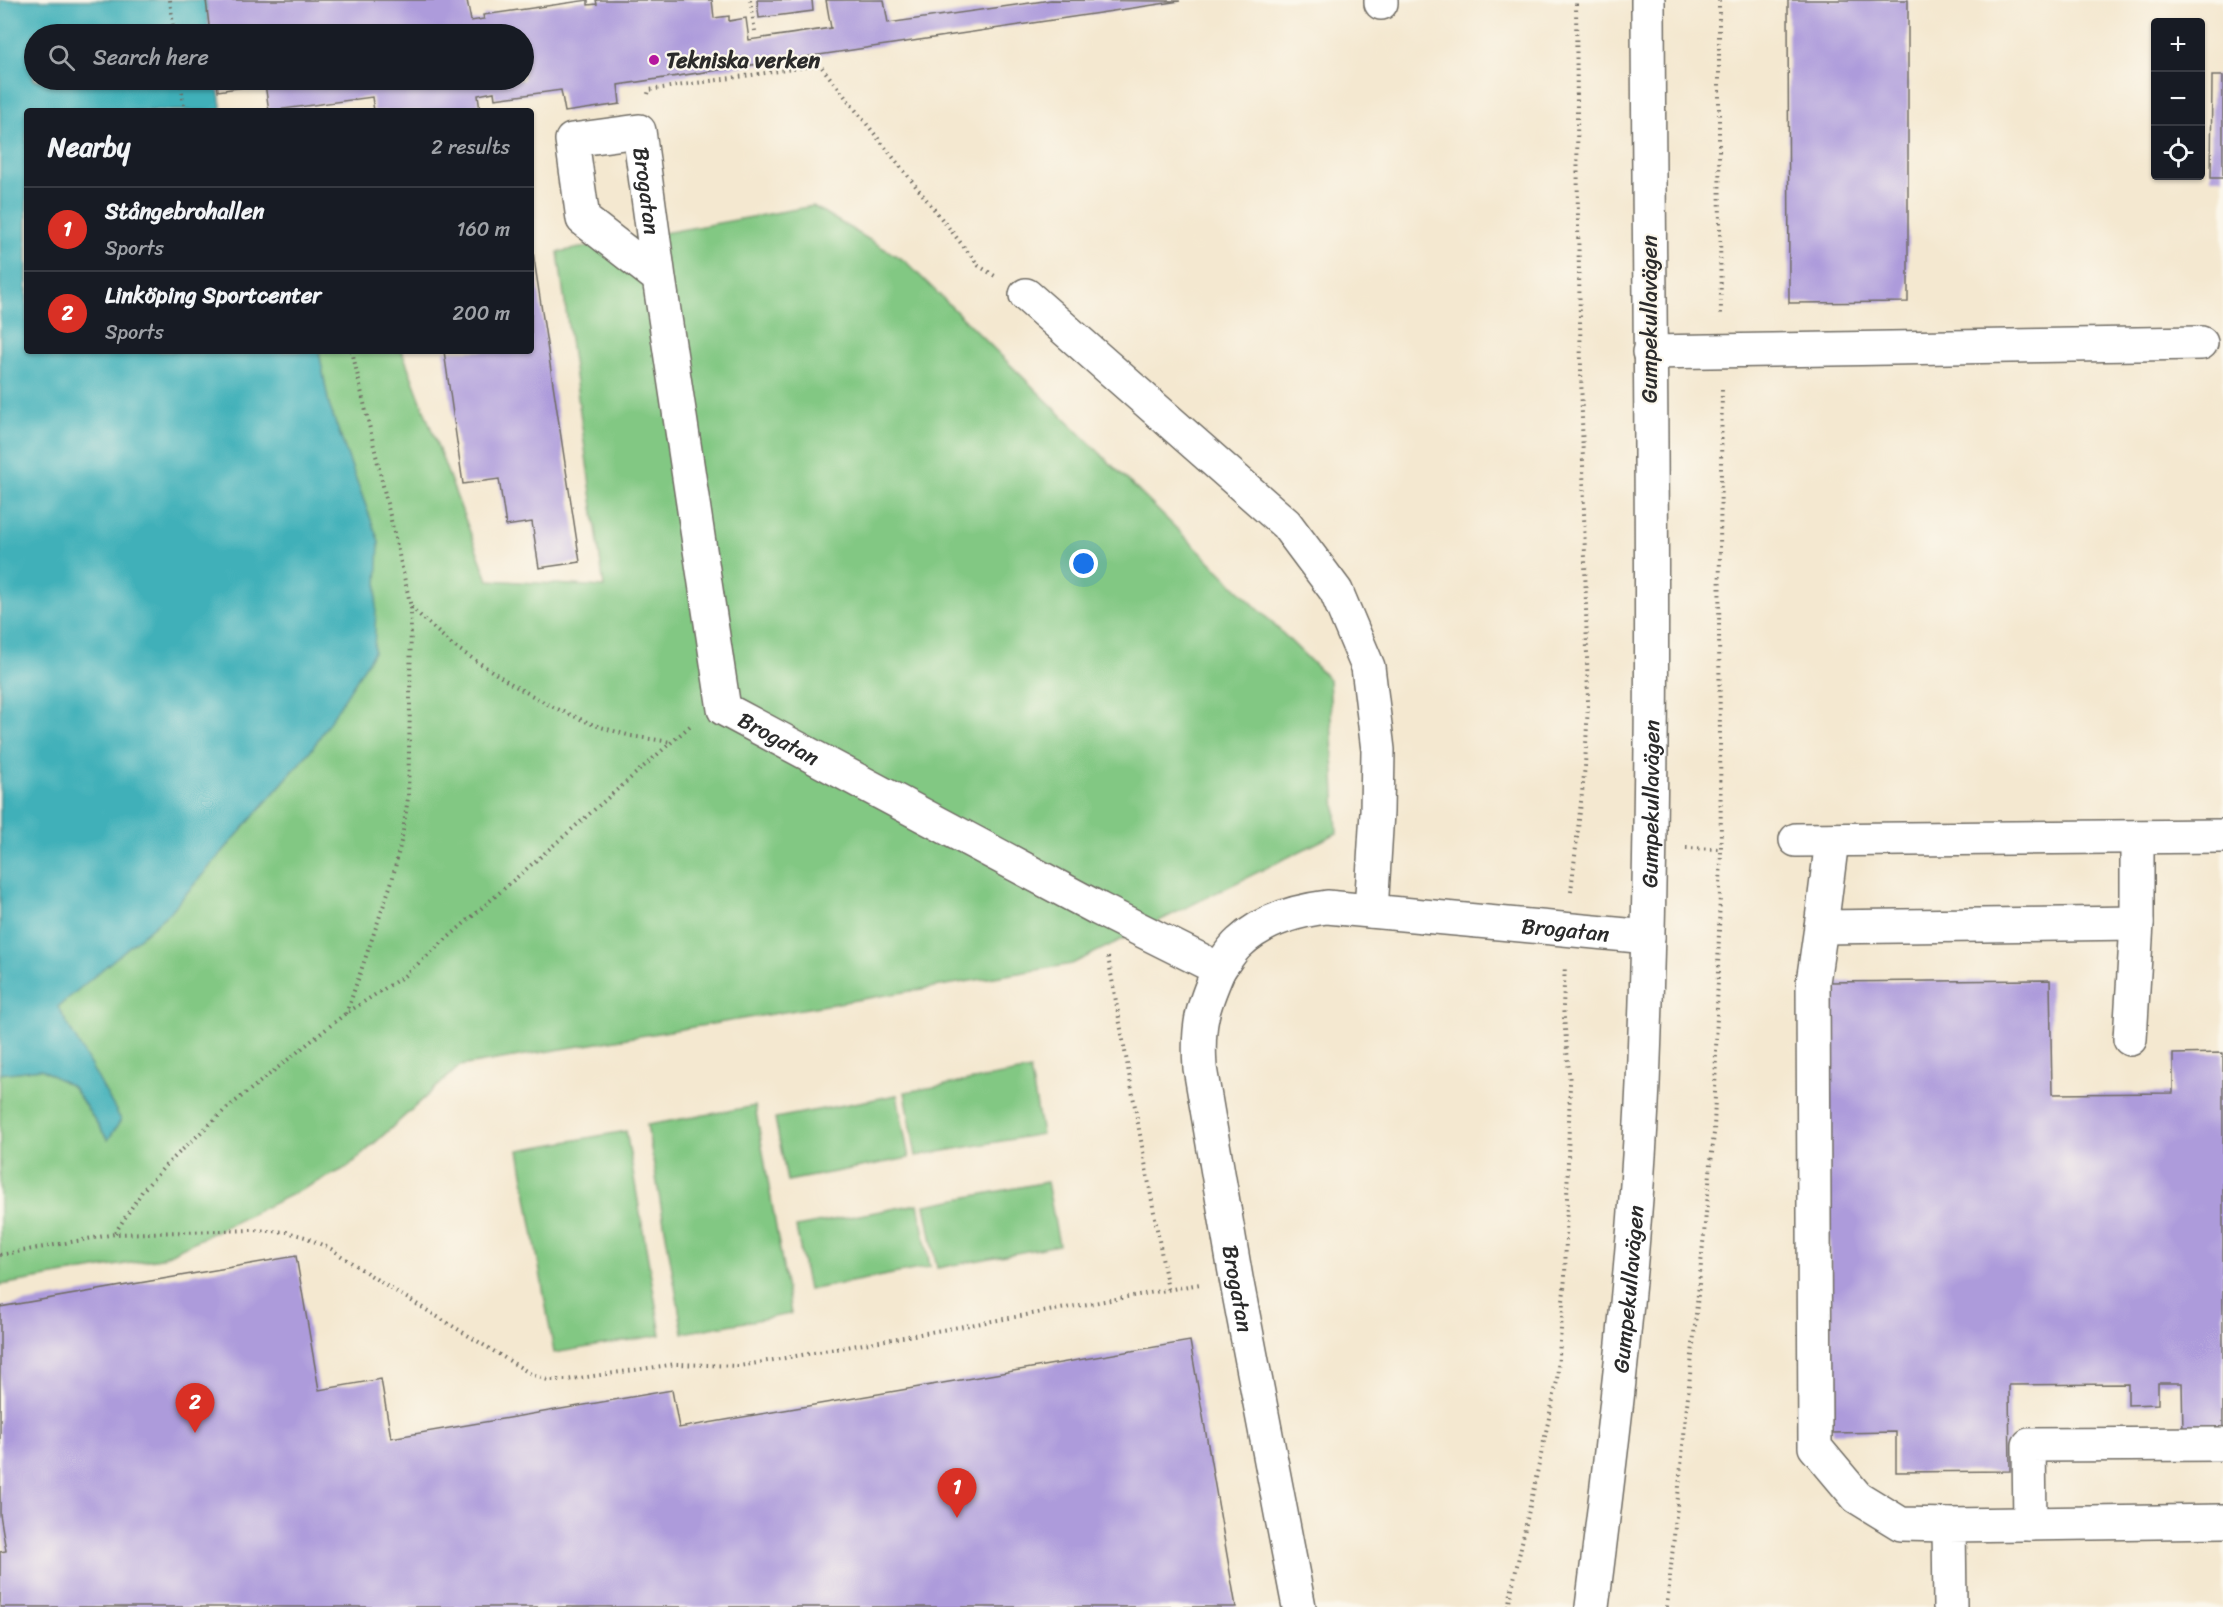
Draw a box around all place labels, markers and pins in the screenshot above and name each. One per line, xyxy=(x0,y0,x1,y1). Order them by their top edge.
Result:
place label: Tekniska verken xyxy=(666,41,820,80)
marker: Tekniska verken xyxy=(647,53,661,67)
pin: 2 xyxy=(176,1384,214,1433)
pin: 1 xyxy=(938,1468,976,1518)

